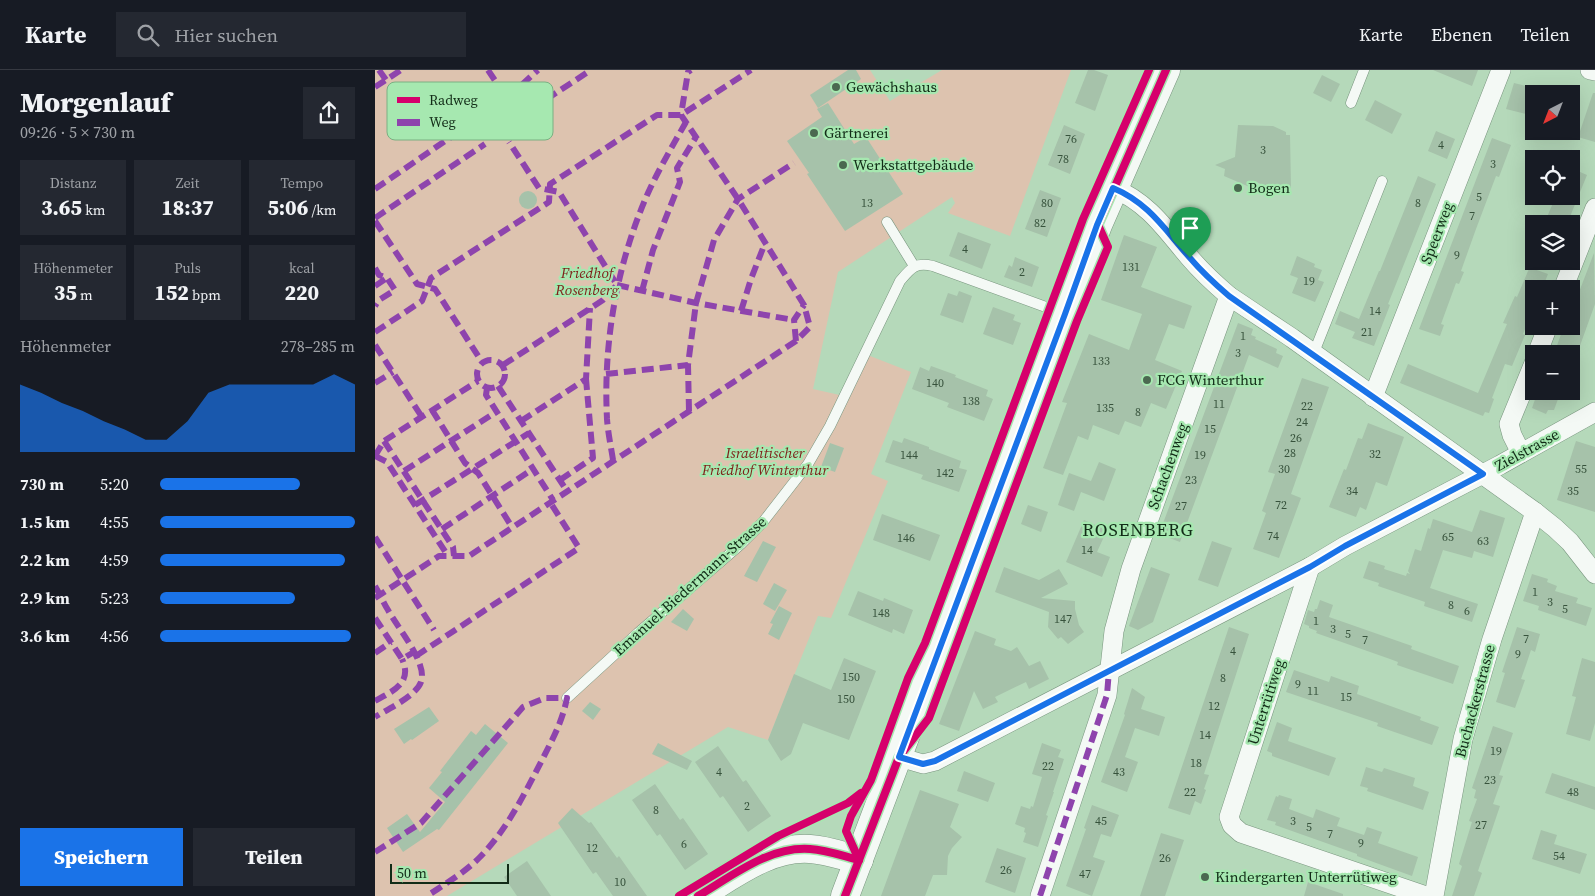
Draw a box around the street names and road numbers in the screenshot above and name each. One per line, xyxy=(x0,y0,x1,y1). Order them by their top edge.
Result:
street label: Speerweg xyxy=(1415,199,1458,267)
street label: Schachenweg xyxy=(1142,419,1193,512)
street label: Zielstrasse xyxy=(1491,423,1563,476)
street label: Emanuel-Biedermann-Strasse xyxy=(609,511,771,660)
street label: Buchackerstrasse xyxy=(1449,642,1500,760)
street label: Unterrütiweg xyxy=(1242,656,1289,747)

